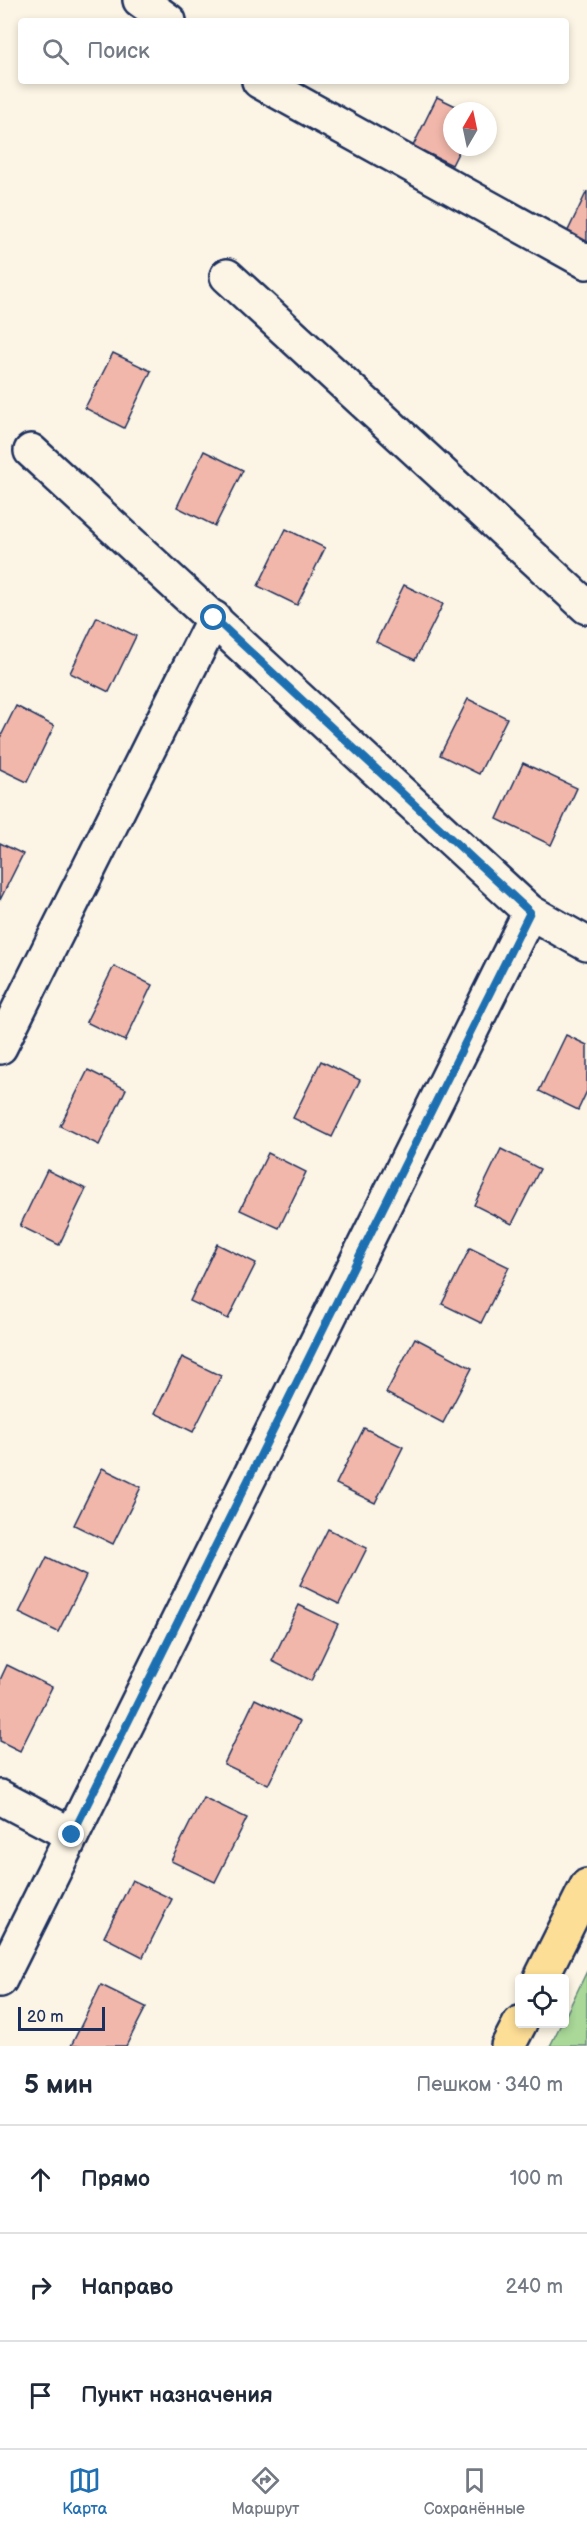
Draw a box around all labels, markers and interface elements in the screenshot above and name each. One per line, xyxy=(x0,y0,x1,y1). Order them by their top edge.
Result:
search box xyxy=(18,18,569,84)
icon: search xyxy=(39,35,72,68)
text: Поиск xyxy=(87,38,150,65)
north arrow xyxy=(443,102,497,156)
route start xyxy=(200,604,226,630)
route end xyxy=(58,1821,84,1847)
map controls xyxy=(515,1974,569,2028)
button: locate xyxy=(515,1974,569,2028)
scale bar xyxy=(18,2004,105,2032)
text: 20 m xyxy=(27,2008,63,2027)
text: 5 мин xyxy=(24,2070,93,2101)
text: Пешком · 340 m xyxy=(416,2073,563,2097)
icon: ahead xyxy=(24,2163,57,2196)
text: Прямо xyxy=(81,2166,150,2193)
text: 100 m xyxy=(510,2167,563,2191)
icon: right xyxy=(24,2271,57,2304)
text: Направо xyxy=(81,2274,173,2301)
text: 240 m xyxy=(506,2275,563,2299)
icon: arrive xyxy=(24,2379,57,2412)
text: Пункт назначения xyxy=(81,2382,273,2409)
tab: Карта xyxy=(62,2464,107,2519)
tab: Маршрут xyxy=(231,2464,300,2519)
tab: Сохранённые xyxy=(424,2464,525,2519)

